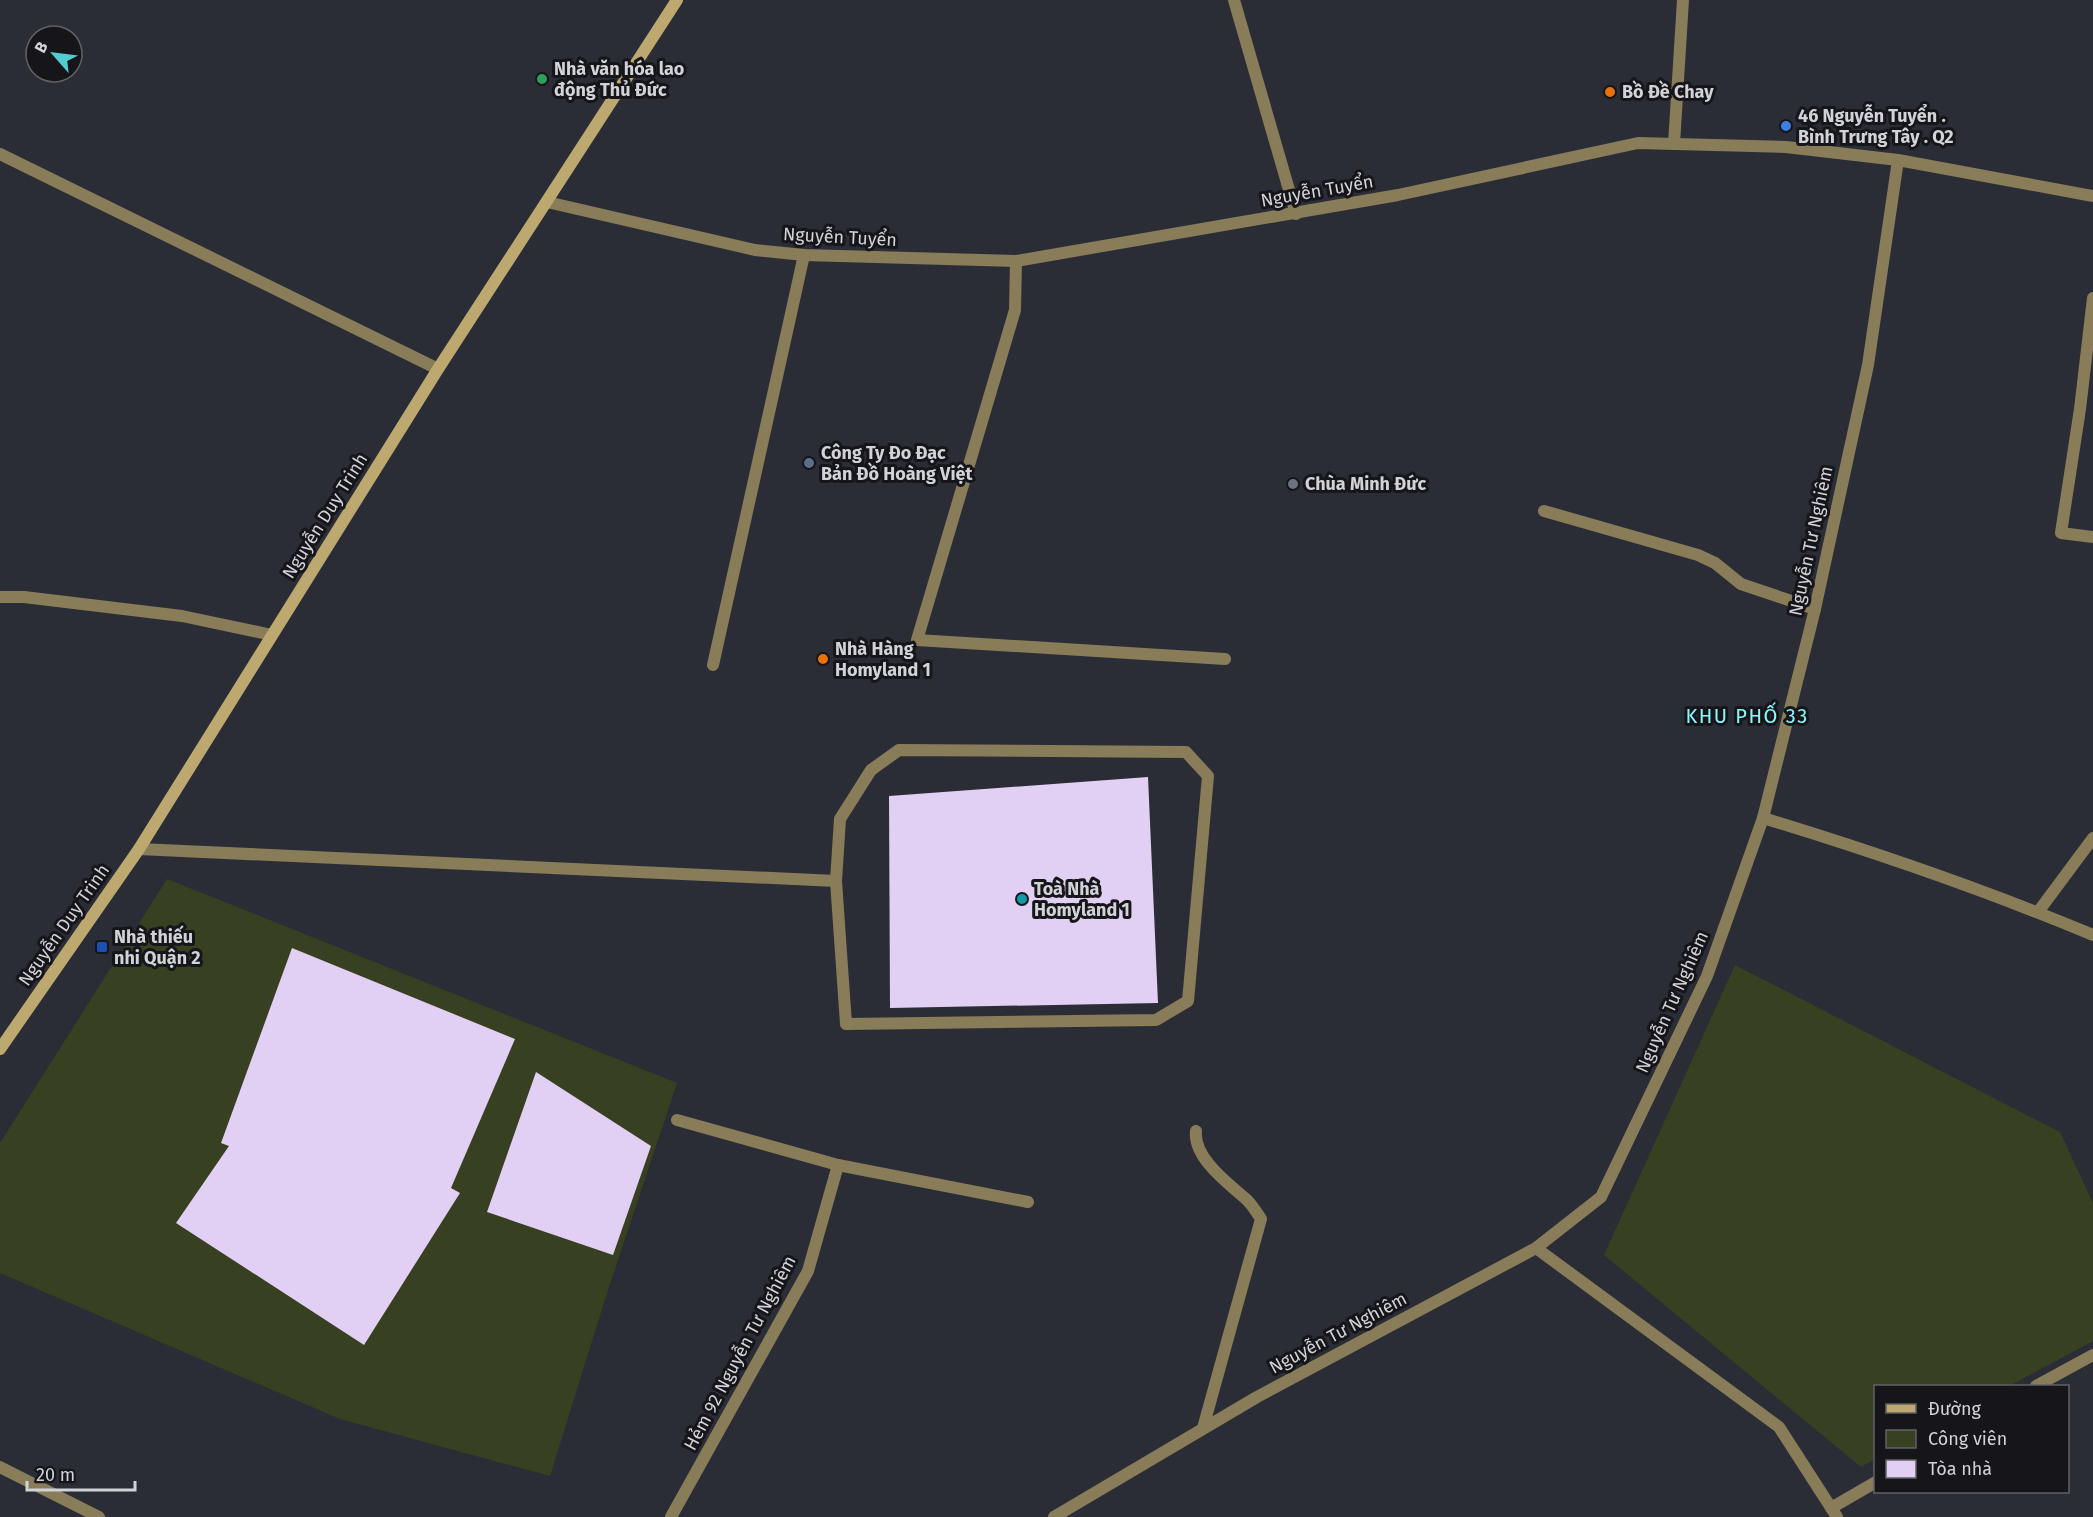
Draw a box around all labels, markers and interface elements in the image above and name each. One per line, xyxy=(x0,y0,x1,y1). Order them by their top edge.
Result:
north arrow xyxy=(24,24,84,84)
text: B xyxy=(30,38,52,56)
place label: Nhà văn hóa lao động Thủ Đức xyxy=(554,58,684,101)
marker: Nhà văn hóa lao động Thủ Đức xyxy=(535,72,549,86)
place label: Bồ Đề Chay xyxy=(1622,80,1714,103)
marker: Bồ Đề Chay xyxy=(1603,85,1617,99)
place label: 46 Nguyễn Tuyển . Bình Trưng Tây . Q2 xyxy=(1798,103,1954,148)
marker: 46 Nguyễn Tuyển . Bình Trưng Tây . Q2 xyxy=(1779,119,1793,133)
street label: Nguyễn Tuyển xyxy=(1259,169,1375,212)
street label: Nguyễn Tuyển xyxy=(782,222,898,251)
place label: Công Ty Đo Đạc Bản Đồ Hoàng Việt xyxy=(821,442,973,485)
street label: Nguyễn Duy Trinh xyxy=(277,449,372,583)
marker: Công Ty Đo Đạc Bản Đồ Hoàng Việt xyxy=(802,456,816,470)
street label: Nguyễn Tư Nghiêm xyxy=(1783,464,1838,618)
place label: Chùa Minh Đức xyxy=(1305,473,1426,495)
marker: Chùa Minh Đức xyxy=(1286,477,1300,491)
place label: Nhà Hàng Homyland 1 xyxy=(835,638,931,681)
marker: Nhà Hàng Homyland 1 xyxy=(816,652,830,666)
district label: KHU PHỐ 33 xyxy=(1685,701,1809,728)
street label: Nguyễn Duy Trinh xyxy=(13,859,114,990)
place label: Toà Nhà Homyland 1 xyxy=(1034,878,1130,921)
marker: Toà Nhà Homyland 1 xyxy=(1015,892,1029,906)
place label: Nhà thiếu nhi Quận 2 xyxy=(114,925,201,969)
street label: Nguyễn Tư Nghiêm xyxy=(1630,927,1713,1076)
marker: Nhà thiếu nhi Quận 2 xyxy=(95,940,109,954)
street label: Hẻm 92 Nguyễn Tư Nghiêm xyxy=(678,1251,801,1454)
street label: Nguyễn Tư Nghiêm xyxy=(1265,1287,1411,1379)
legend xyxy=(1874,1385,2069,1493)
text: Đường xyxy=(1928,1398,1982,1420)
text: Công viên xyxy=(1928,1428,2007,1450)
scale bar xyxy=(27,1454,135,1492)
text: Tòa nhà xyxy=(1928,1458,1992,1480)
text: 20 m xyxy=(36,1464,75,1486)

